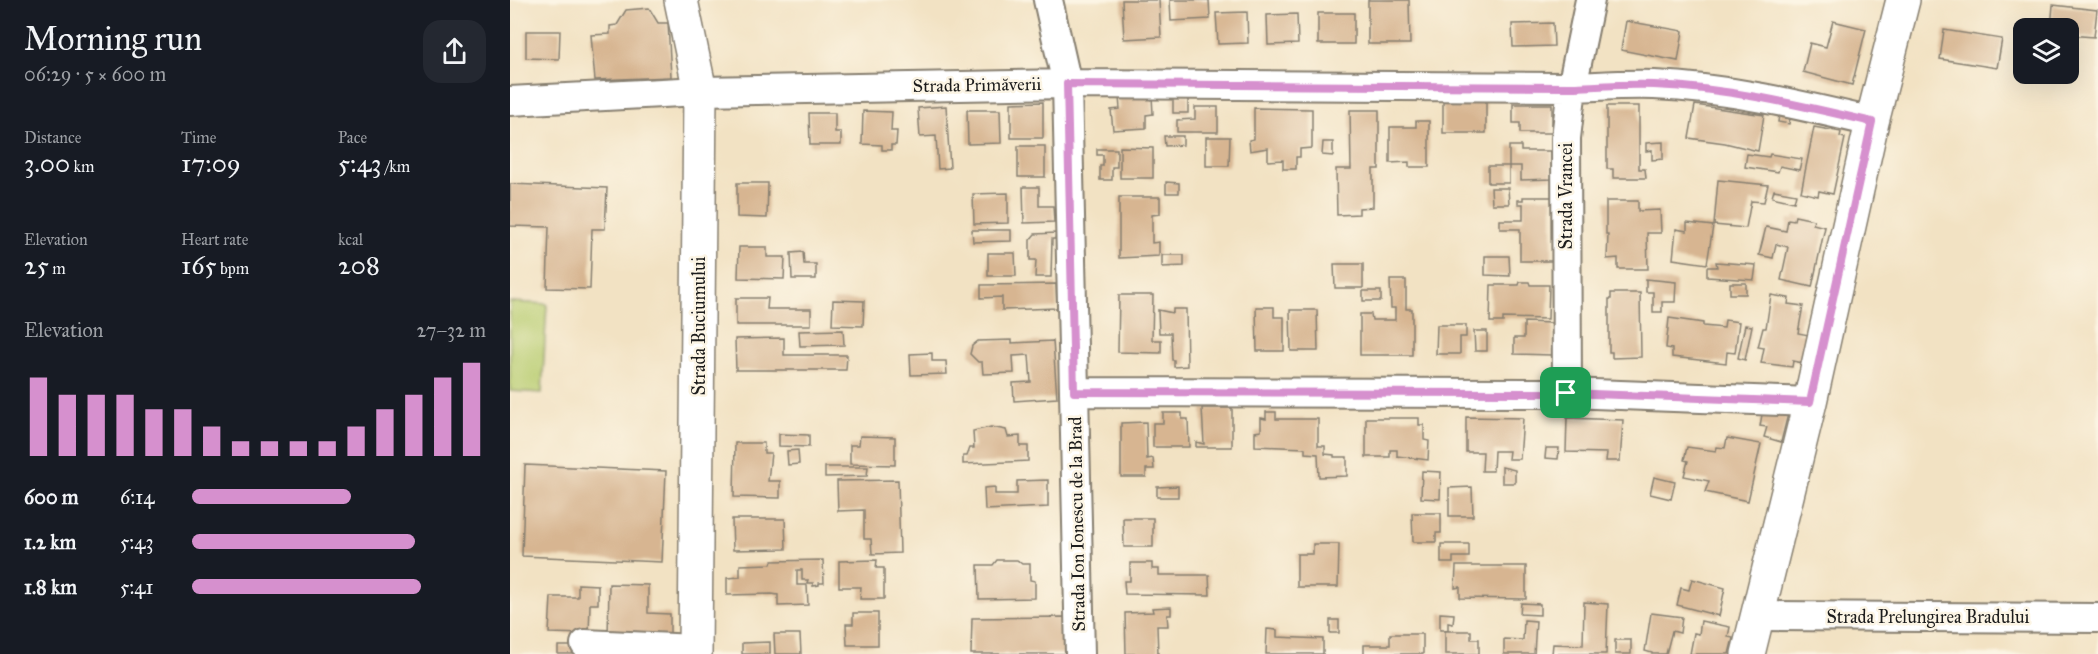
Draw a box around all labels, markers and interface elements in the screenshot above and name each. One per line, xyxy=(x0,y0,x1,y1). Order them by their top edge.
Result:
map controls xyxy=(2013,18,2079,84)
button: layers xyxy=(2013,18,2079,84)
text: Morning run xyxy=(24,19,202,59)
button: share xyxy=(423,20,486,83)
text: 06:29 · 5 × 600 m xyxy=(24,62,166,86)
street label: Strada Primăverii xyxy=(913,73,1042,97)
text: Distance xyxy=(24,128,81,147)
text: Time xyxy=(181,128,216,147)
text: Pace xyxy=(338,128,367,147)
street label: Strada Vrancei xyxy=(1555,142,1577,249)
text: 3.00 xyxy=(24,147,70,179)
text: 17:09 xyxy=(181,147,241,179)
text: 5:43 xyxy=(338,147,382,179)
text: km xyxy=(70,157,94,176)
text: /km xyxy=(382,157,410,176)
text: Elevation xyxy=(24,230,88,249)
text: Heart rate xyxy=(181,230,248,249)
text: kcal xyxy=(338,230,363,249)
text: 25 xyxy=(24,249,49,281)
text: 165 xyxy=(181,249,217,281)
text: 208 xyxy=(338,249,380,281)
street label: Strada Buciumului xyxy=(688,256,710,396)
text: m xyxy=(49,259,66,278)
text: bpm xyxy=(217,259,249,278)
text: Elevation xyxy=(24,318,103,342)
text: 27–32 m xyxy=(417,318,486,342)
pin xyxy=(1540,367,1591,418)
icon: arrive xyxy=(1549,376,1582,409)
street label: Strada Ion Ionescu de la Brad xyxy=(1064,416,1090,632)
text: 600 m xyxy=(24,485,79,509)
text: 6:14 xyxy=(120,485,154,509)
text: 1.2 km xyxy=(24,530,76,554)
text: 5:43 xyxy=(120,530,153,554)
text: 1.8 km xyxy=(24,575,77,599)
text: 5:41 xyxy=(120,575,153,599)
street label: Strada Prelungirea Bradului xyxy=(1826,606,2030,629)

